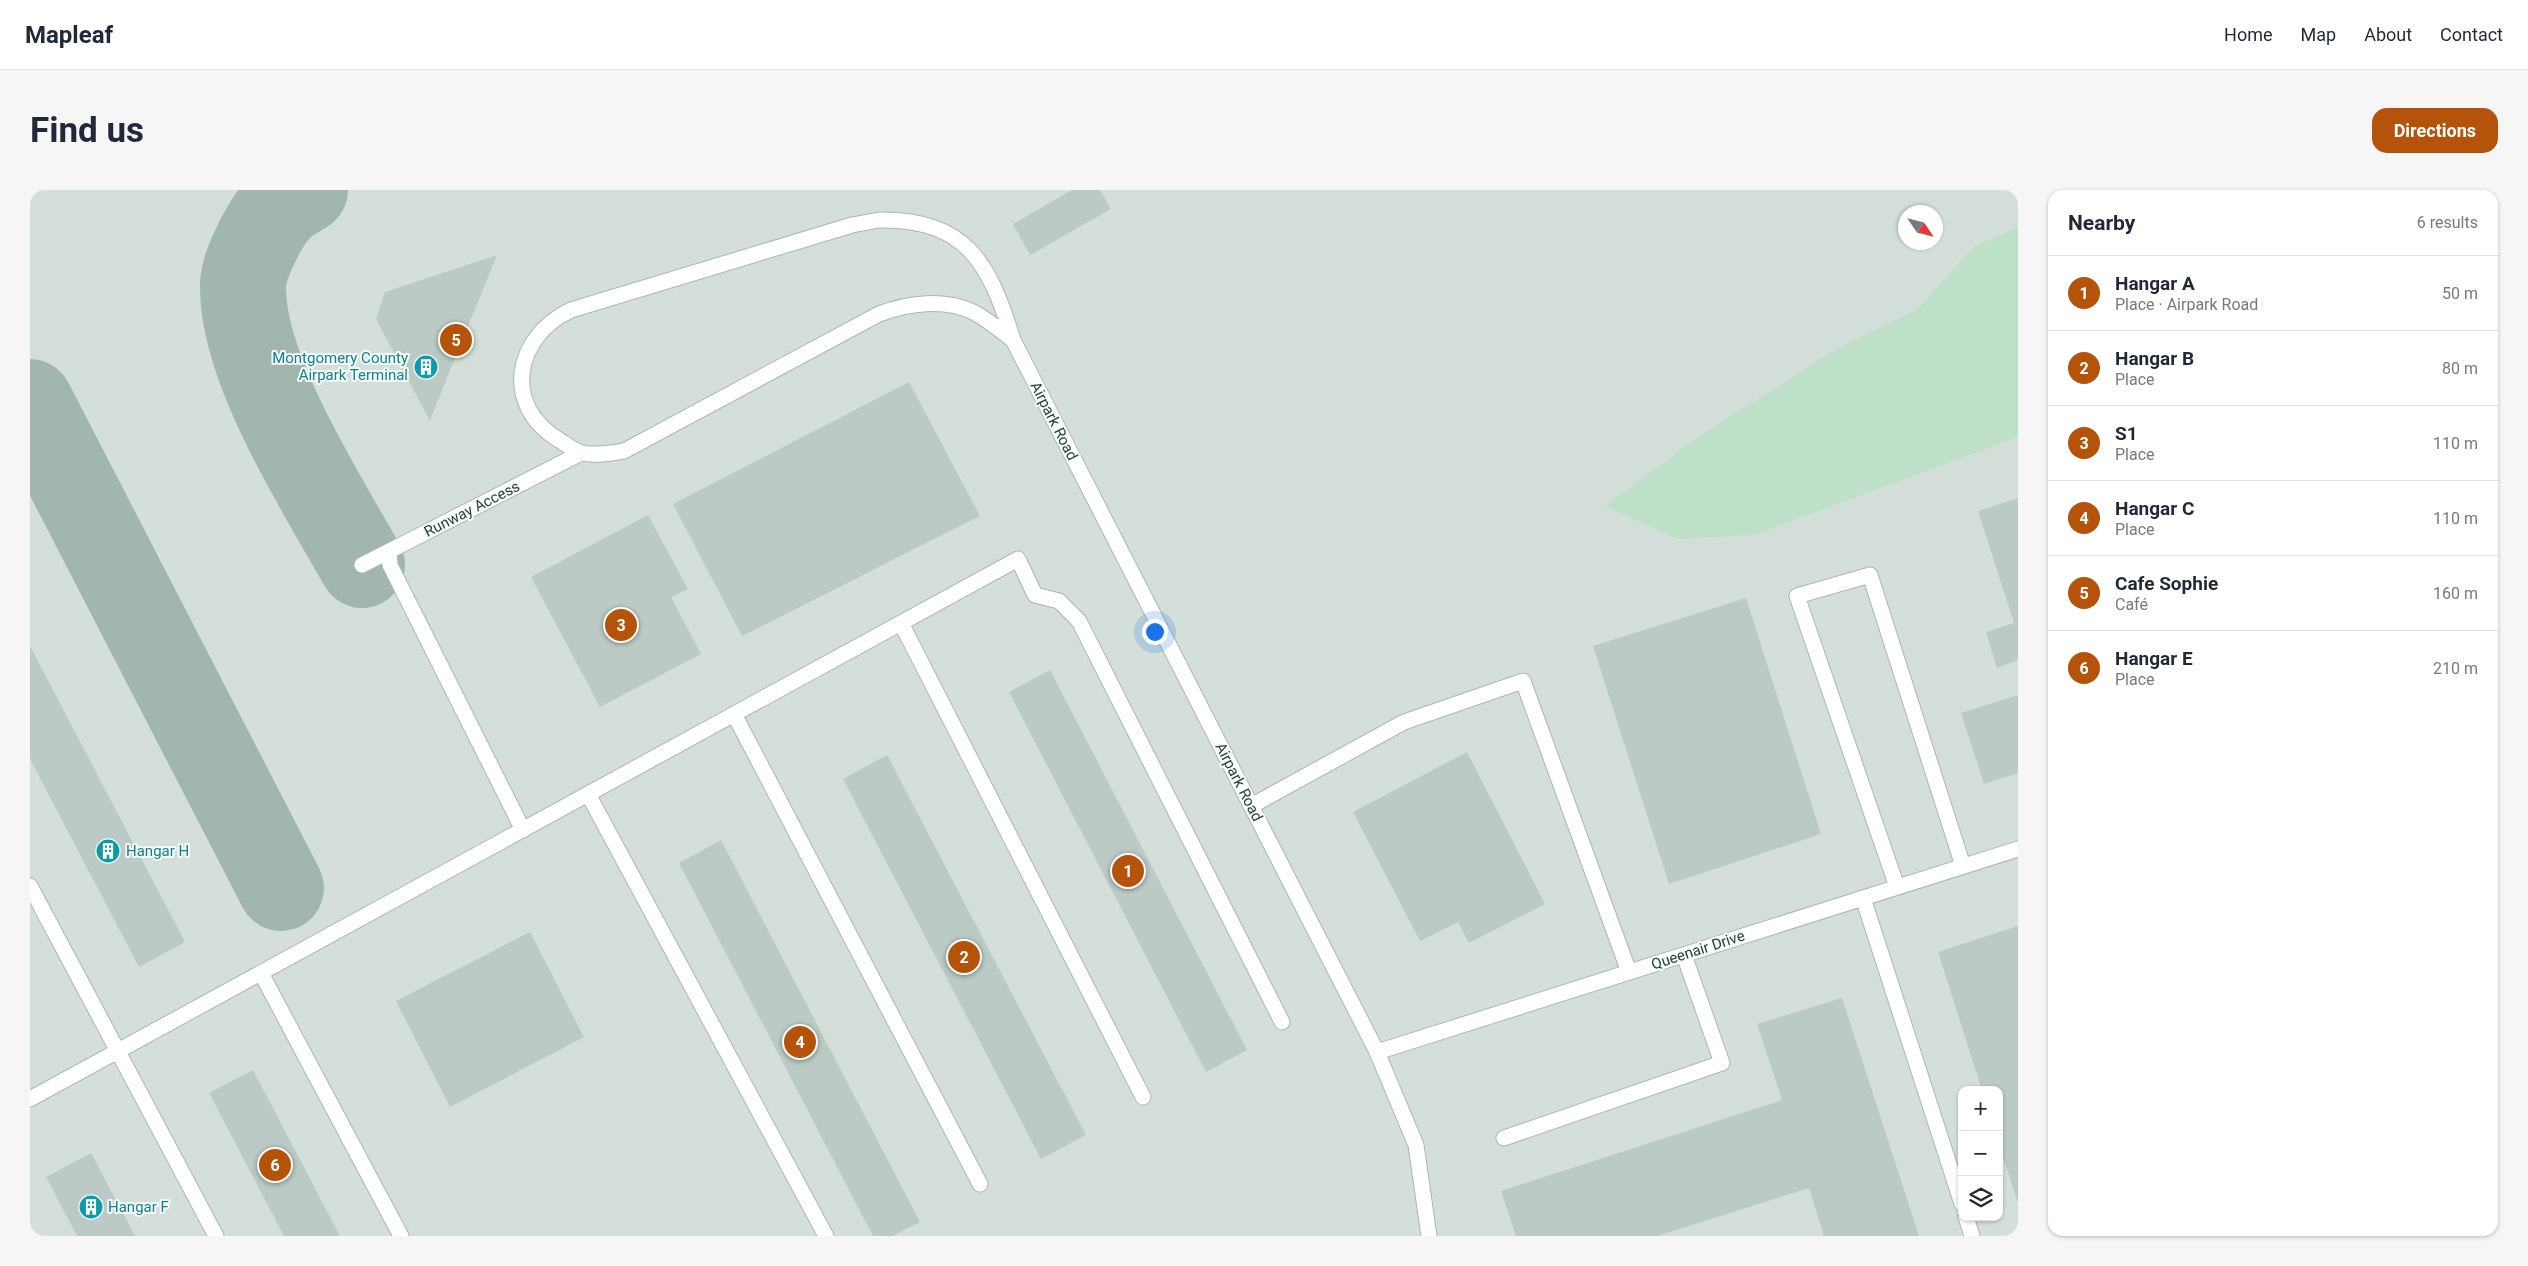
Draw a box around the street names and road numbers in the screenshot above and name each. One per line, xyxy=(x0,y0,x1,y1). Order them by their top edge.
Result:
street label: Airpark Road xyxy=(1026,379,1082,463)
street label: Runway Access xyxy=(421,477,523,541)
street label: Airpark Road xyxy=(1211,740,1267,824)
street label: Queenair Drive xyxy=(1649,926,1747,974)

